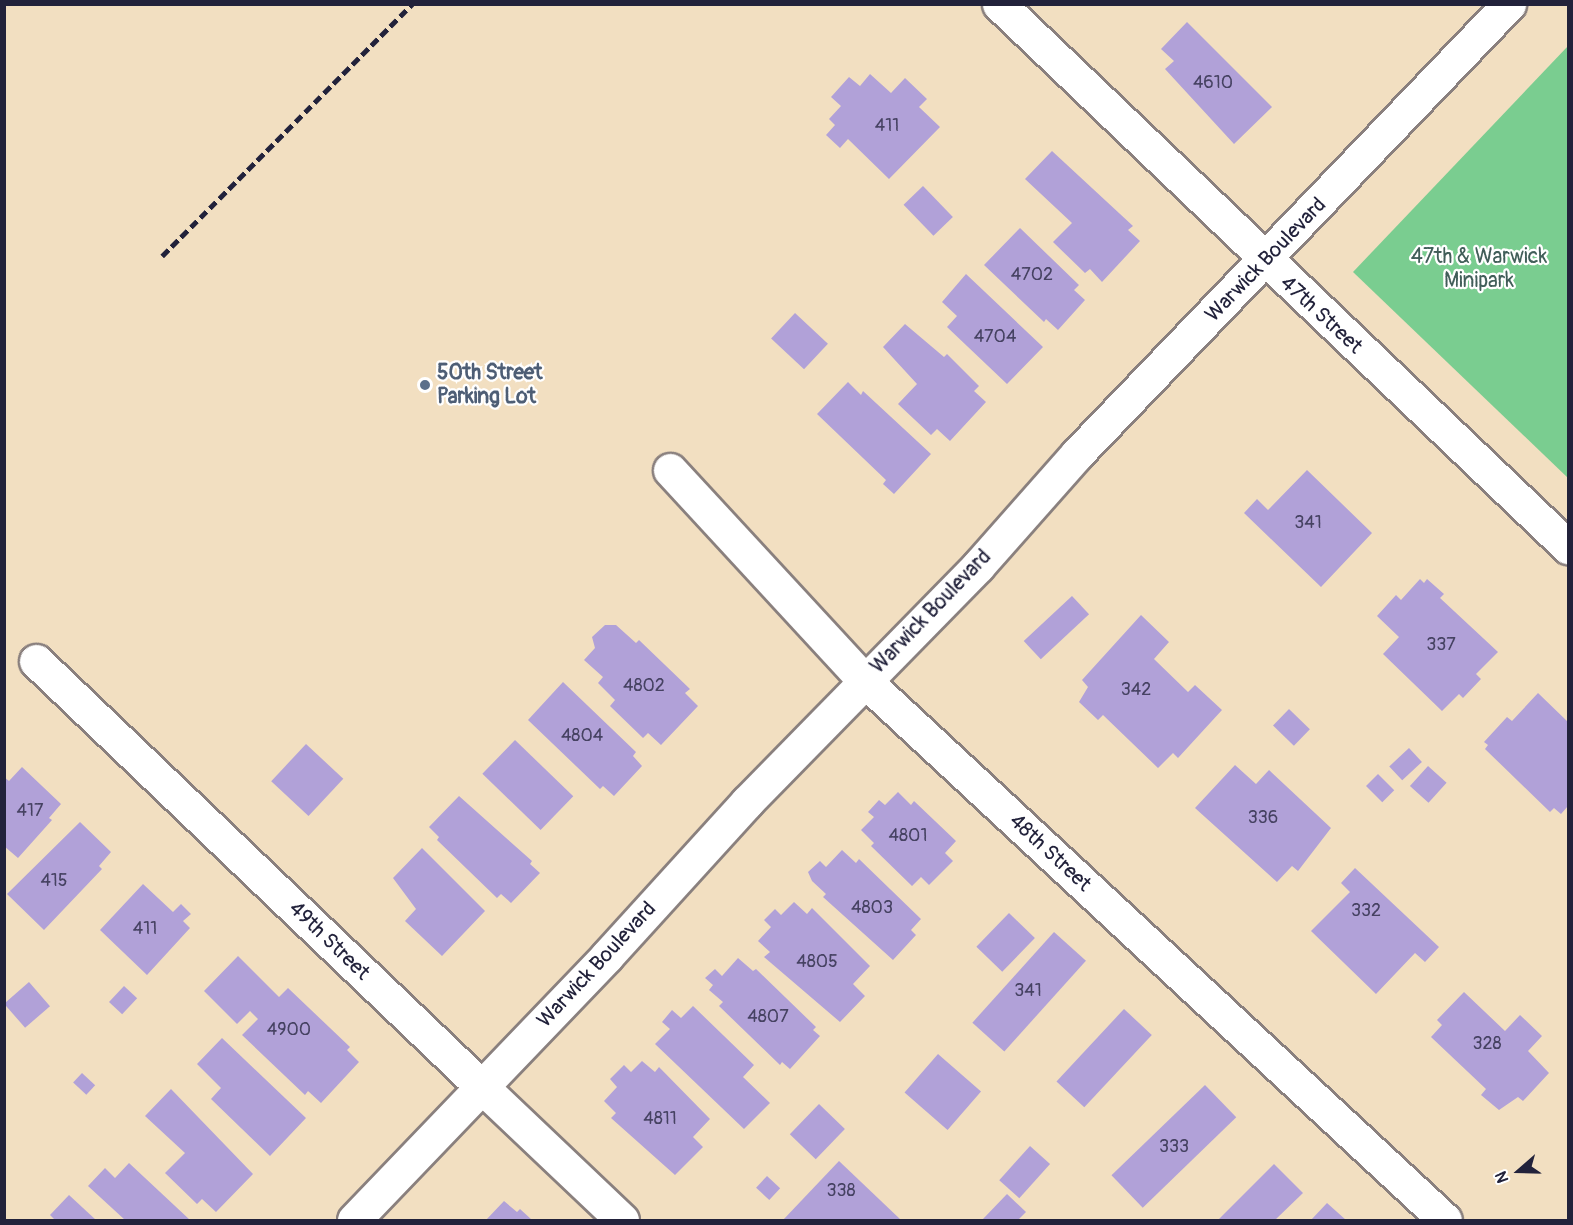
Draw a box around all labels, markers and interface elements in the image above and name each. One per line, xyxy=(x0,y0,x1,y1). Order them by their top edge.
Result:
house number: 4610 xyxy=(1193,72,1233,94)
house number: 411 xyxy=(875,115,899,137)
street label: Warwick Boulevard xyxy=(1200,193,1332,327)
park label: 47th & Warwick Minipark xyxy=(1411,244,1547,294)
house number: 4702 xyxy=(1011,264,1053,286)
street label: 47th Street xyxy=(1275,271,1367,359)
house number: 4704 xyxy=(974,326,1016,348)
place label: 50th Street Parking Lot xyxy=(437,360,543,410)
marker: 50th Street Parking Lot xyxy=(418,378,432,392)
house number: 341 xyxy=(1294,512,1322,534)
street label: Warwick Boulevard xyxy=(865,545,997,679)
house number: 337 xyxy=(1426,634,1456,656)
house number: 4802 xyxy=(623,675,665,697)
house number: 342 xyxy=(1121,679,1151,701)
house number: 4804 xyxy=(561,725,603,747)
house number: 417 xyxy=(17,800,43,822)
house number: 336 xyxy=(1248,807,1278,829)
street label: 48th Street xyxy=(1004,809,1096,897)
house number: 4801 xyxy=(889,825,927,847)
house number: 415 xyxy=(40,870,68,892)
street label: 49th Street xyxy=(283,896,375,986)
street label: Warwick Boulevard xyxy=(532,897,662,1033)
house number: 4803 xyxy=(851,897,893,919)
house number: 332 xyxy=(1351,900,1381,922)
house number: 411 xyxy=(133,918,157,940)
house number: 4805 xyxy=(796,951,838,973)
house number: 341 xyxy=(1014,980,1042,1002)
house number: 4807 xyxy=(747,1006,789,1028)
house number: 4900 xyxy=(267,1019,311,1041)
house number: 328 xyxy=(1472,1033,1502,1055)
house number: 4811 xyxy=(643,1108,677,1130)
house number: 333 xyxy=(1159,1136,1189,1158)
north arrow xyxy=(1489,1141,1549,1201)
text: N xyxy=(1491,1169,1513,1186)
house number: 338 xyxy=(826,1180,856,1202)

